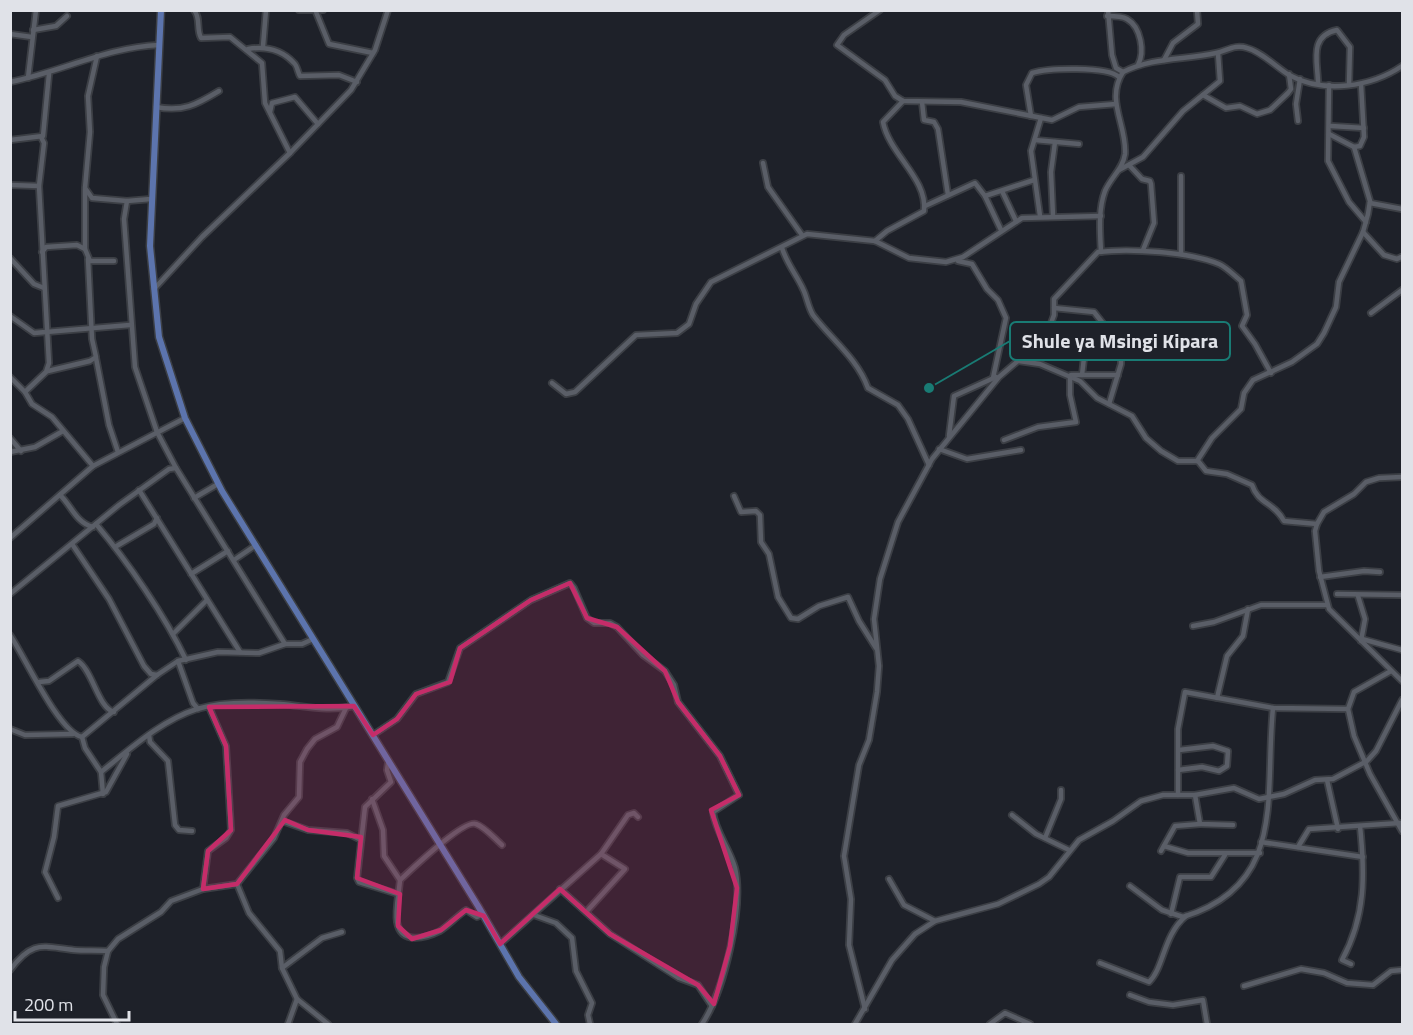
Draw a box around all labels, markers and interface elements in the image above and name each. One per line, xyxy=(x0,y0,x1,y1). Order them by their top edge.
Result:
callout: Shule ya Msingi Kipara xyxy=(1010,322,1230,360)
text: Shule ya Msingi Kipara xyxy=(1022,325,1218,356)
scale bar xyxy=(15,984,129,1022)
text: 200 m xyxy=(24,991,73,1018)

